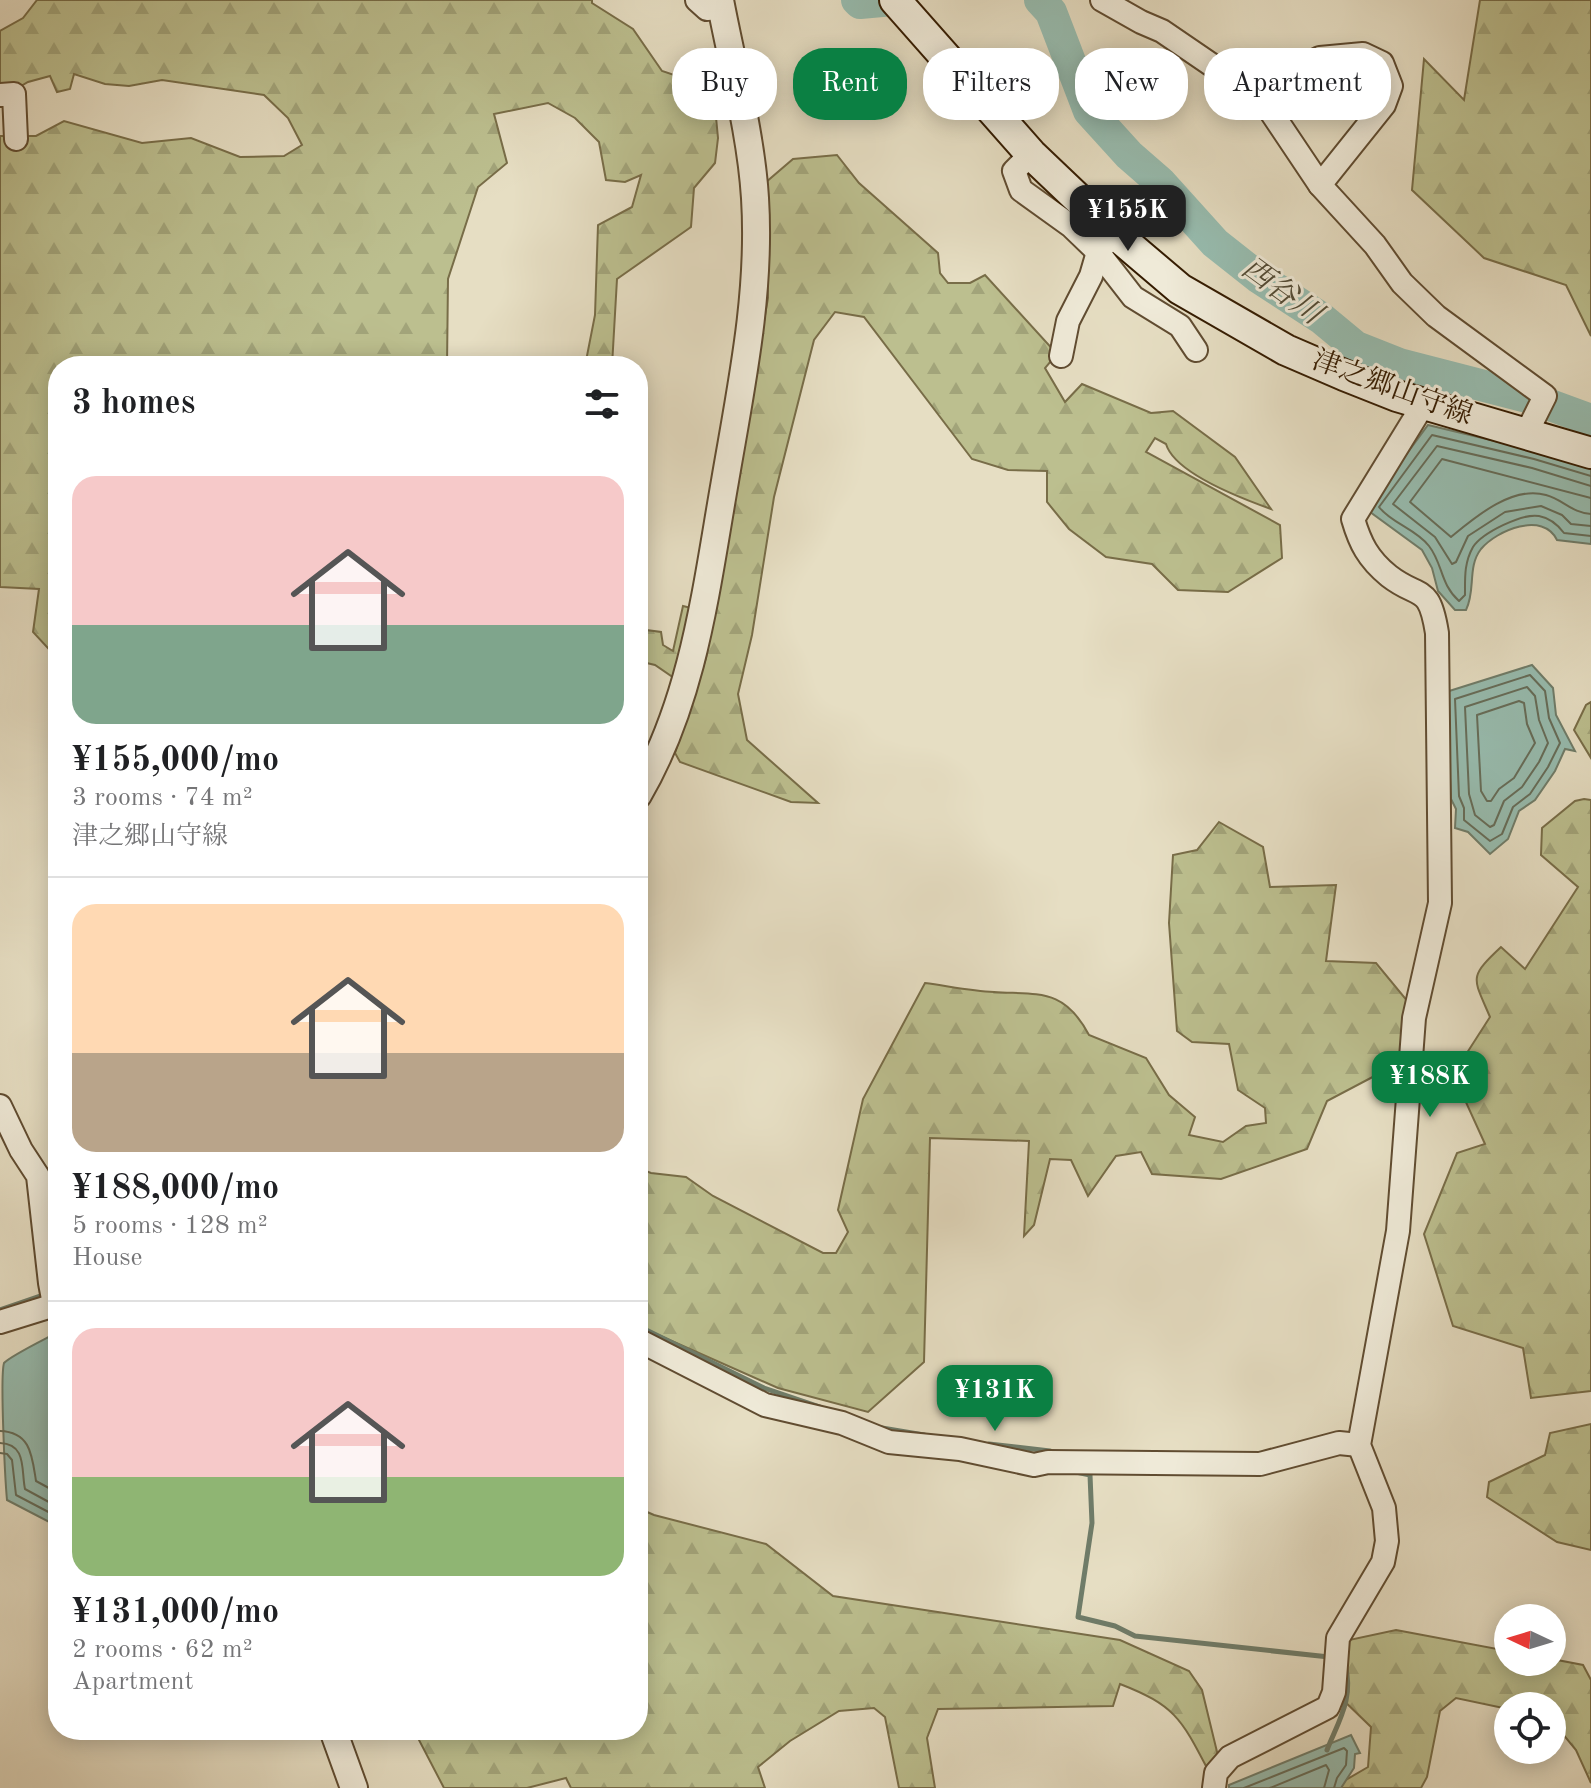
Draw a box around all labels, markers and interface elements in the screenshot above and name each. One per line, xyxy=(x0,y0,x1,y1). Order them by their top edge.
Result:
chip: Buy xyxy=(672,48,777,120)
chip: Rent xyxy=(793,48,907,120)
chip: Filters xyxy=(923,48,1059,120)
chip: New xyxy=(1075,48,1188,120)
chip: Apartment xyxy=(1204,48,1391,120)
pin: ¥155K xyxy=(1072,185,1184,253)
text: ¥155K xyxy=(1088,198,1168,224)
water label: 西谷川 xyxy=(1236,252,1330,332)
street label: 津之郷山守線 xyxy=(1308,344,1477,431)
icon: filters xyxy=(580,382,624,426)
text: 3 homes xyxy=(72,387,195,421)
icon: home xyxy=(276,528,420,672)
text: ¥155,000/mo xyxy=(72,744,279,778)
text: 3 rooms · 74 m² xyxy=(72,785,253,811)
text: 津之郷山守線 xyxy=(72,824,228,850)
icon: home xyxy=(276,956,420,1100)
pin: ¥188K xyxy=(1374,1051,1486,1119)
text: ¥188K xyxy=(1390,1064,1470,1090)
text: ¥188,000/mo xyxy=(72,1172,279,1206)
text: 5 rooms · 128 m² xyxy=(72,1213,268,1239)
text: House xyxy=(72,1245,143,1271)
pin: ¥131K xyxy=(939,1365,1051,1433)
text: ¥131K xyxy=(955,1378,1035,1404)
icon: home xyxy=(276,1380,420,1524)
text: ¥131,000/mo xyxy=(72,1596,279,1630)
north arrow xyxy=(1494,1604,1566,1676)
map controls xyxy=(1494,1604,1566,1764)
text: 2 rooms · 62 m² xyxy=(72,1637,253,1663)
text: Apartment xyxy=(72,1669,194,1695)
button: locate xyxy=(1494,1692,1566,1764)

